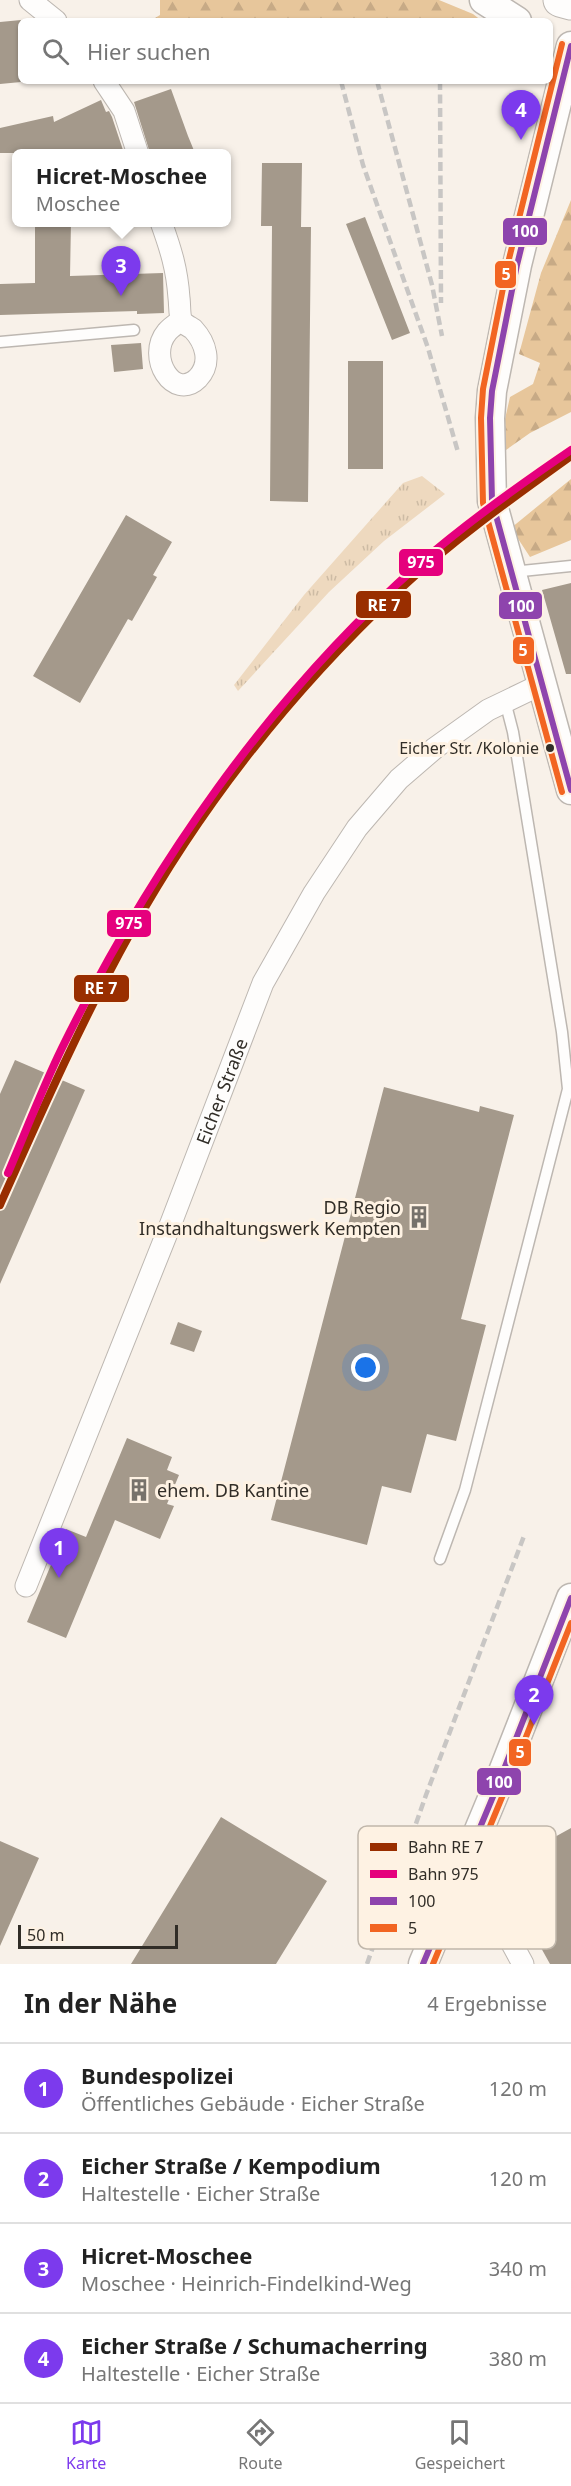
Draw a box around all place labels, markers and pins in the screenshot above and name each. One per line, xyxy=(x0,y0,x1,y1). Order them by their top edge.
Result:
pin: 4 xyxy=(502,90,540,140)
pin: 3 xyxy=(102,246,140,296)
place label: Eicher Str. /Kolonie xyxy=(399,737,539,759)
marker: Eicher Str. /Kolonie xyxy=(544,742,556,754)
place label: DB Regio Instandhaltungswerk Kempten xyxy=(139,1195,401,1240)
building icon: DB Regio Instandhaltungswerk Kempten xyxy=(406,1204,432,1230)
building icon: ehem. DB Kantine xyxy=(126,1477,152,1503)
place label: ehem. DB Kantine xyxy=(157,1478,309,1502)
pin: 1 xyxy=(40,1528,78,1578)
pin: 2 xyxy=(514,1676,554,1725)

